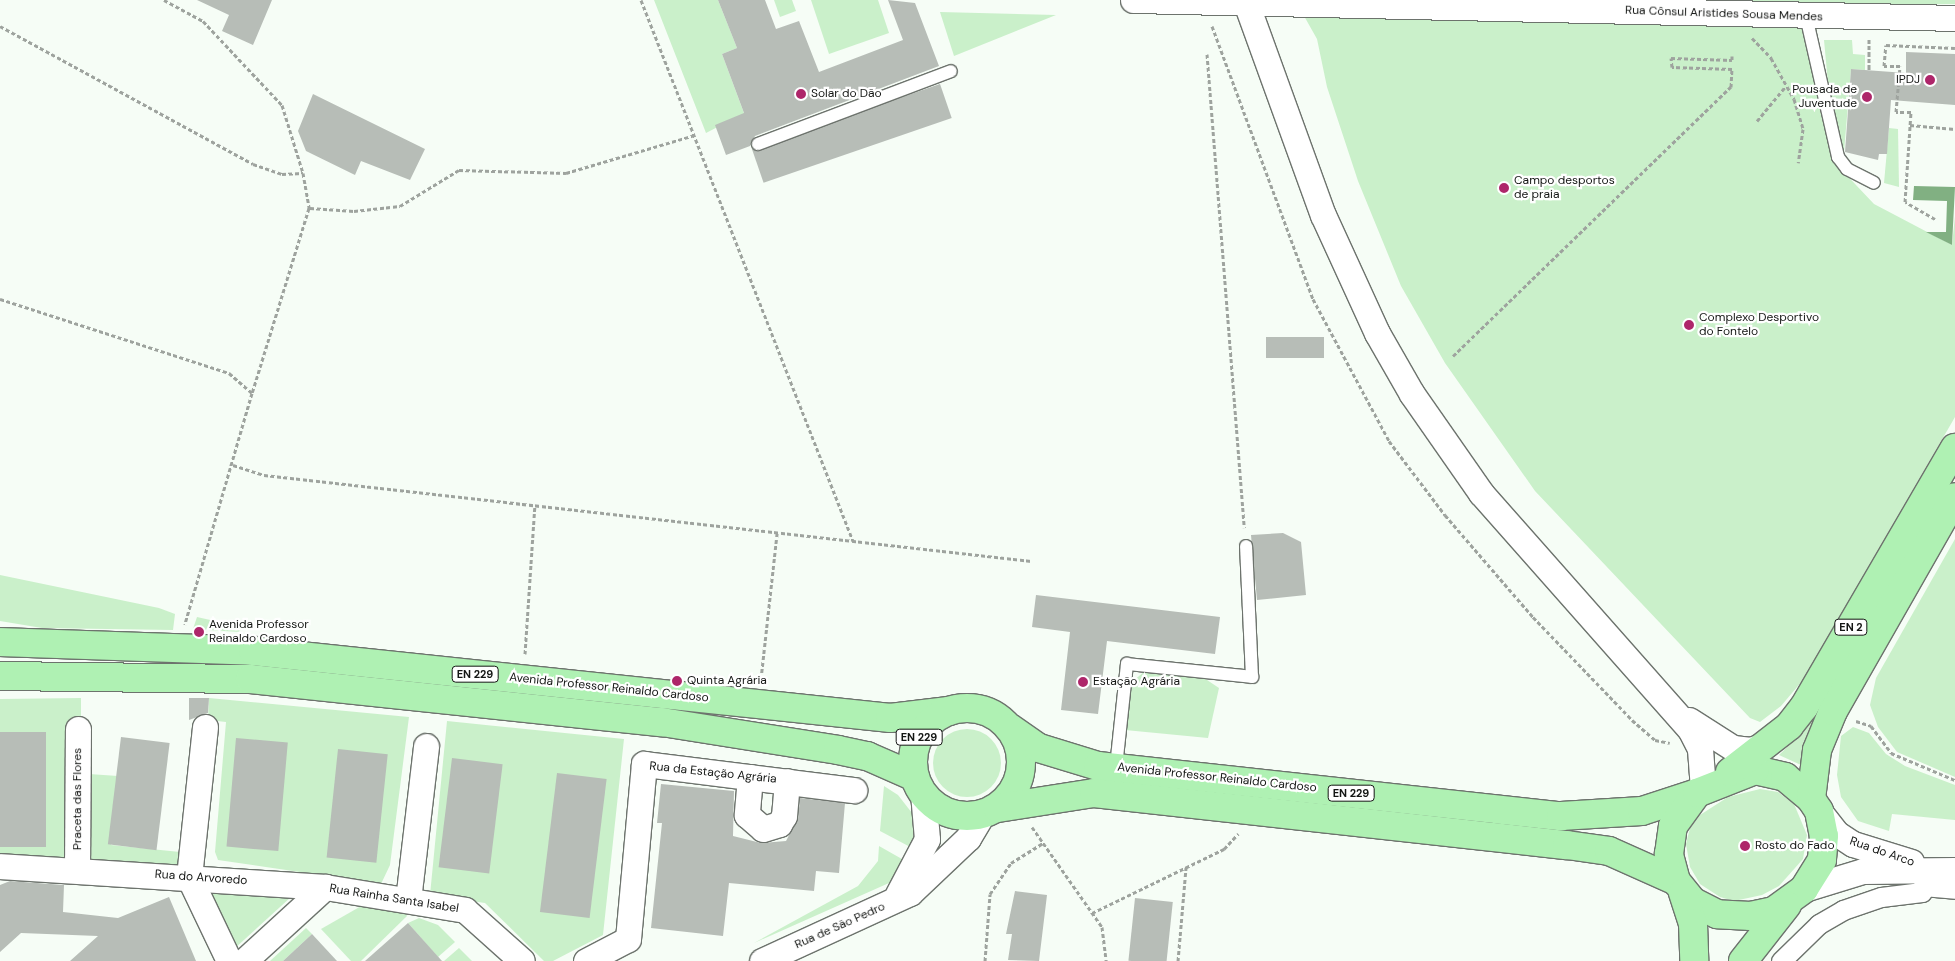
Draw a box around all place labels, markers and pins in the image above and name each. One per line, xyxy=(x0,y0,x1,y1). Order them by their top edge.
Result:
place label: IPDJ xyxy=(1896,73,1920,87)
marker: IPDJ xyxy=(1924,74,1936,86)
place label: Pousada de Juventude xyxy=(1792,83,1857,111)
place label: Solar do Dão xyxy=(811,87,882,101)
marker: Solar do Dão xyxy=(795,88,807,100)
marker: Pousada de Juventude xyxy=(1861,91,1873,103)
place label: Campo desportos de praia xyxy=(1514,174,1615,202)
marker: Campo desportos de praia xyxy=(1498,182,1510,194)
place label: Complexo Desportivo do Fontelo xyxy=(1699,311,1819,339)
marker: Complexo Desportivo do Fontelo xyxy=(1683,319,1695,331)
place label: Avenida Professor Reinaldo Cardoso xyxy=(209,618,309,646)
marker: Avenida Professor Reinaldo Cardoso xyxy=(193,626,205,638)
place label: Quinta Agrária xyxy=(687,674,767,688)
marker: Quinta Agrária xyxy=(671,675,683,687)
place label: Estação Agrária xyxy=(1093,675,1180,689)
marker: Estação Agrária xyxy=(1077,676,1089,688)
place label: Rosto do Fado xyxy=(1755,839,1834,853)
marker: Rosto do Fado xyxy=(1739,840,1751,852)

